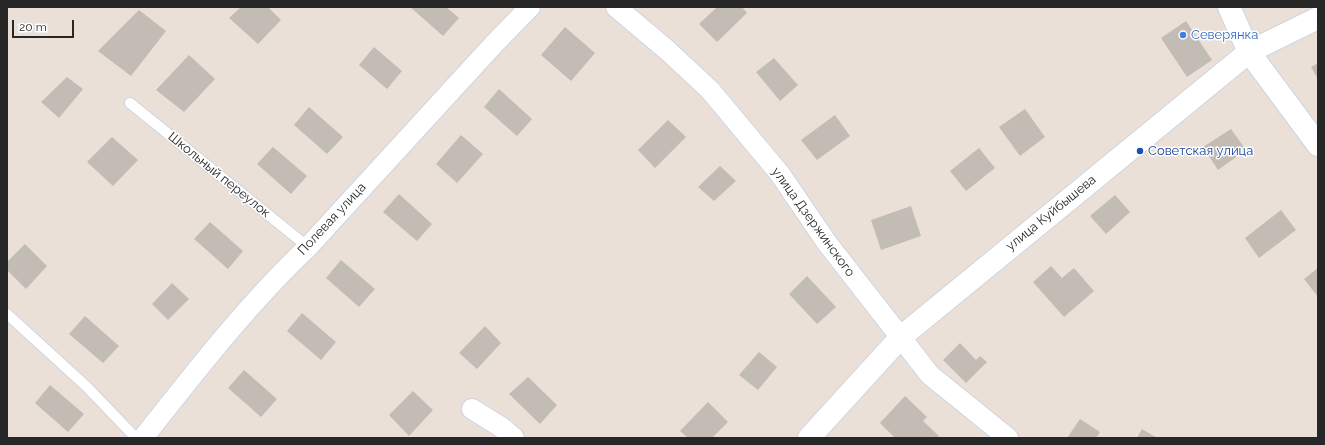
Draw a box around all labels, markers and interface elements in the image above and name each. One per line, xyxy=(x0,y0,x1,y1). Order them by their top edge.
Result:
scale bar xyxy=(14,12,76,38)
text: 20 m xyxy=(19,20,47,34)
place label: Северянка xyxy=(1191,27,1258,43)
marker: Северянка xyxy=(1178,30,1188,40)
street label: Школьный переулок xyxy=(165,129,273,221)
place label: Советская улица xyxy=(1148,143,1253,159)
marker: Советская улица xyxy=(1135,146,1145,156)
street label: улица Дзержинского xyxy=(768,164,858,280)
street label: улица Куйбышева xyxy=(1003,172,1099,254)
street label: Полевая улица xyxy=(295,180,369,258)

